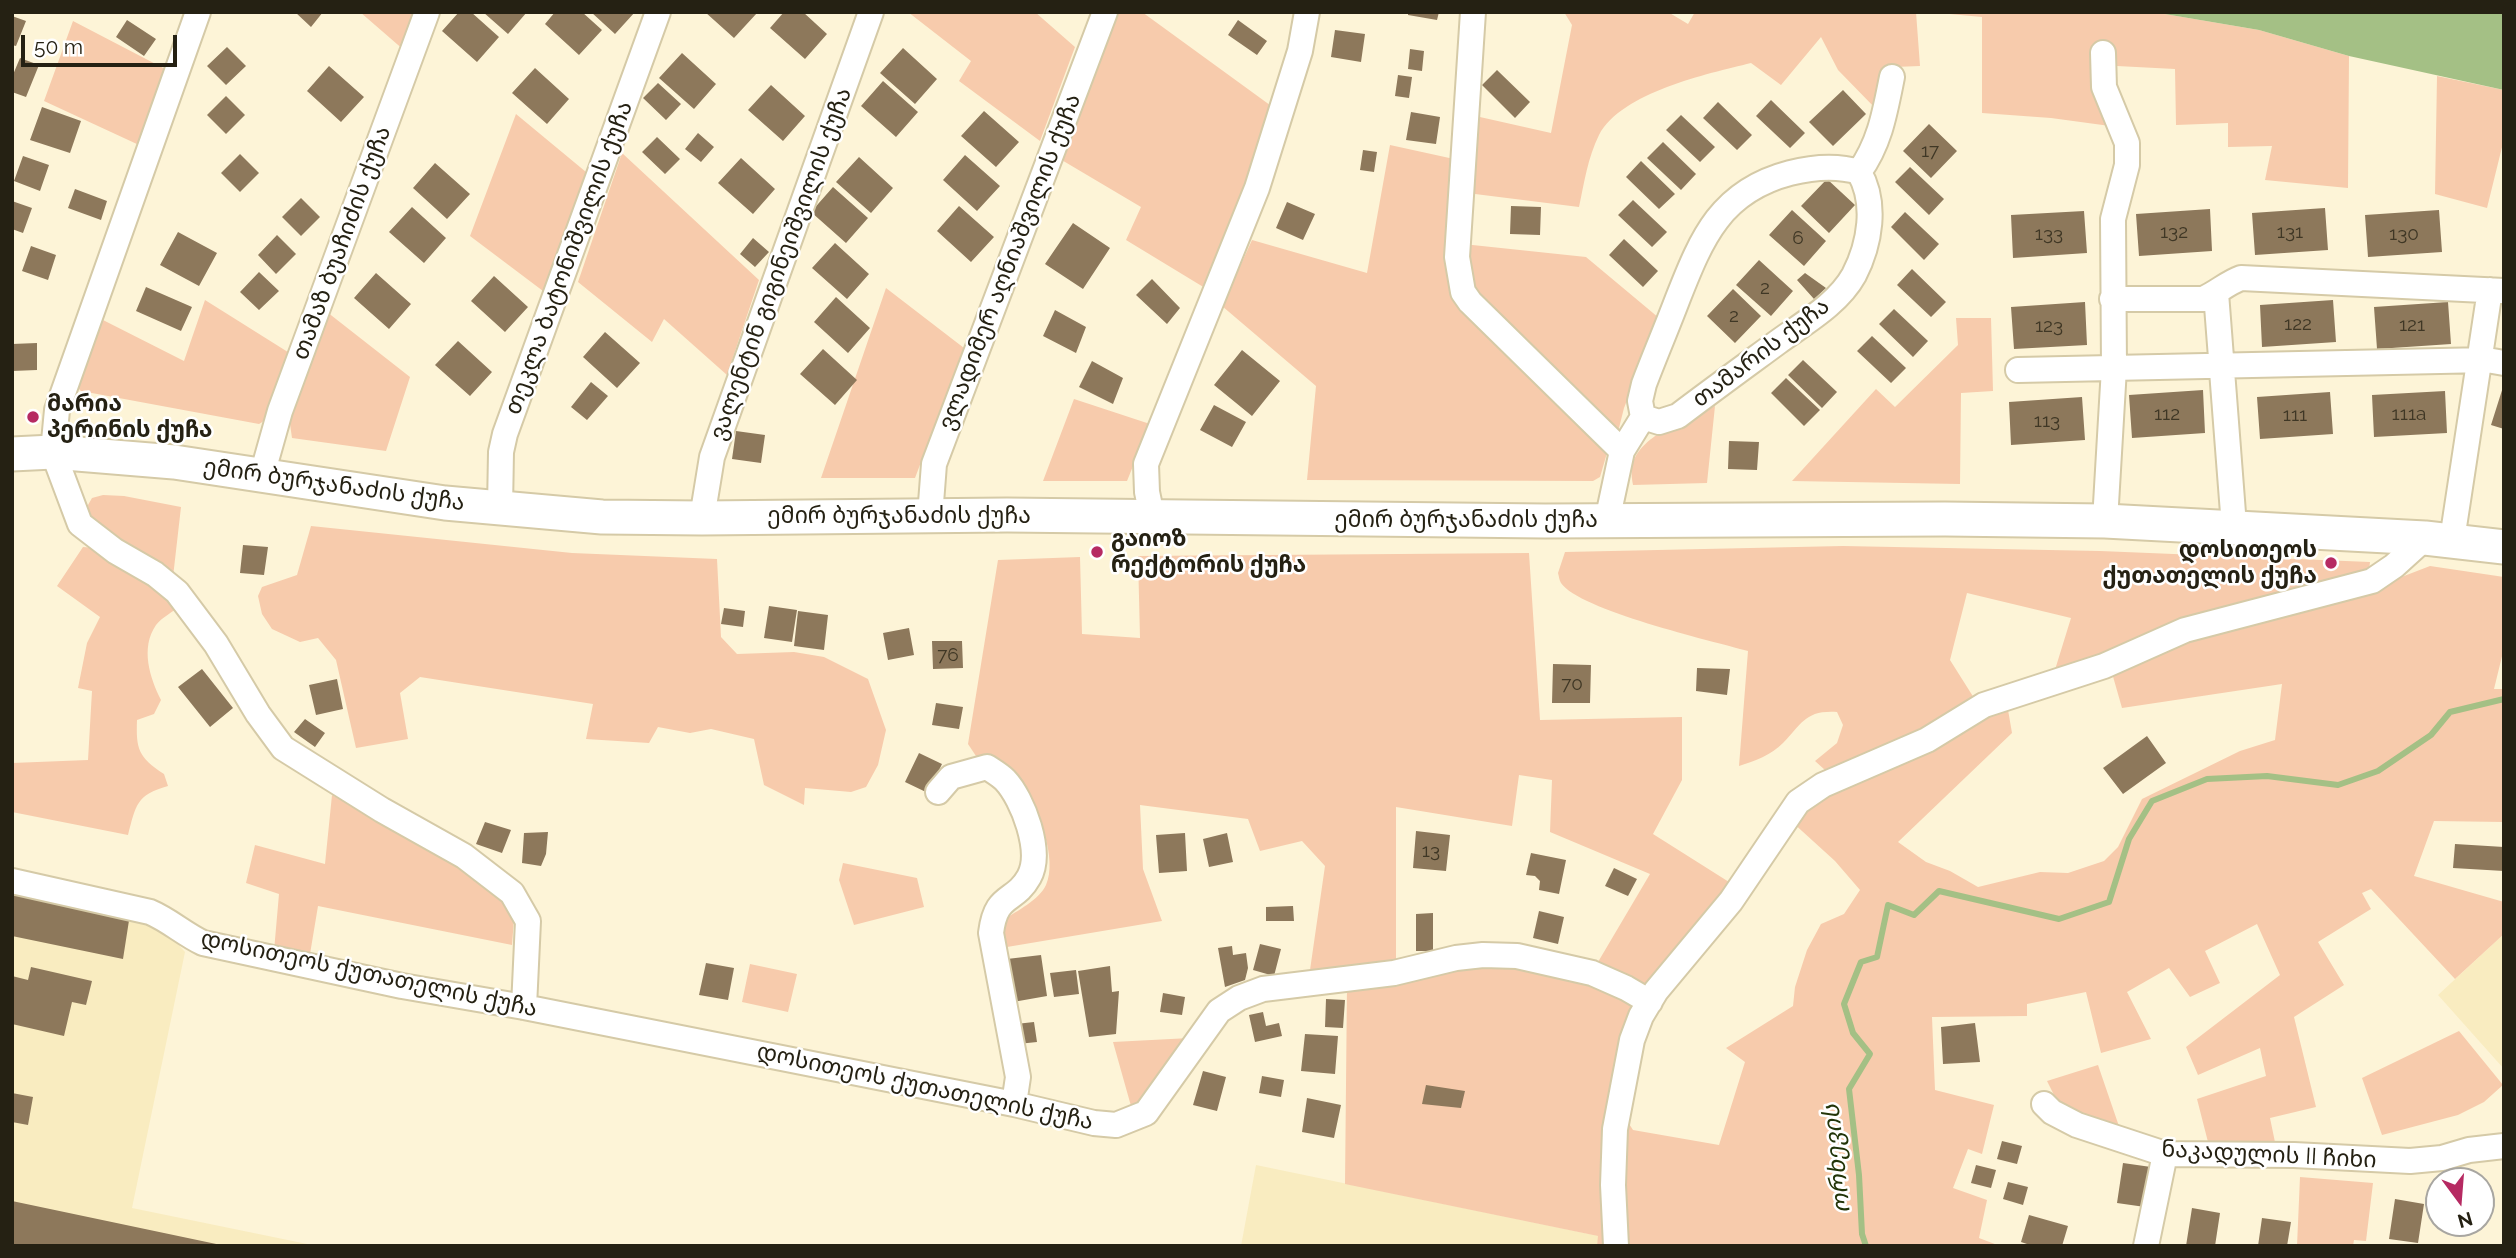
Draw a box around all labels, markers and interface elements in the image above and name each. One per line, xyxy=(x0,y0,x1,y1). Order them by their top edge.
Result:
scale bar xyxy=(24,21,180,65)
text: 50 m xyxy=(34,34,83,59)
street label: ვალენტინ გიგინეიშვილის ქუჩა xyxy=(704,84,858,444)
street label: ვლადიმერ აღნიაშვილის ქუჩა xyxy=(933,90,1087,434)
street label: თეკლა ბატონიშვილის ქუჩა xyxy=(499,98,639,418)
street label: თამაზ ბუაჩიძის ქუჩა xyxy=(287,122,397,364)
house number: 17 xyxy=(1921,140,1939,162)
house number: 132 xyxy=(2160,221,2188,243)
house number: 131 xyxy=(2277,221,2303,243)
house number: 133 xyxy=(2035,223,2063,245)
house number: 130 xyxy=(2389,223,2419,245)
house number: 6 xyxy=(1792,227,1804,249)
house number: 2 xyxy=(1760,277,1770,299)
street label: თამარის ქუჩა xyxy=(1687,292,1835,414)
house number: 2 xyxy=(1729,305,1739,327)
house number: 122 xyxy=(2284,313,2312,335)
house number: 121 xyxy=(2399,314,2425,336)
house number: 123 xyxy=(2035,315,2063,337)
place label: მარია პერინის ქუჩა xyxy=(47,390,213,444)
house number: 112 xyxy=(2154,403,2180,425)
house number: 111a xyxy=(2392,403,2426,425)
house number: 111 xyxy=(2283,404,2307,426)
marker: მარია პერინის ქუჩა xyxy=(25,409,41,425)
house number: 113 xyxy=(2034,410,2060,432)
street label: ემირ ბურჯანაძის ქუჩა xyxy=(202,453,466,517)
street label: ემირ ბურჯანაძის ქუჩა xyxy=(767,502,1031,530)
street label: ემირ ბურჯანაძის ქუჩა xyxy=(1334,506,1598,534)
place label: გაიოზ რექტორის ქუჩა xyxy=(1111,525,1306,579)
place label: დოსითეოს ქუთათელის ქუჩა xyxy=(2102,536,2317,590)
marker: გაიოზ რექტორის ქუჩა xyxy=(1089,544,1105,560)
marker: დოსითეოს ქუთათელის ქუჩა xyxy=(2323,555,2339,571)
house number: 76 xyxy=(937,644,959,666)
house number: 70 xyxy=(1561,673,1583,695)
house number: 13 xyxy=(1422,840,1440,862)
street label: დოსითეოს ქუთათელის ქუჩა xyxy=(198,925,540,1023)
street label: დოსითეოს ქუთათელის ქუჩა xyxy=(754,1038,1096,1136)
water label: ორხევის xyxy=(1817,1103,1857,1215)
street label: ნაკადულის II ჩიხი xyxy=(2161,1136,2377,1174)
north arrow xyxy=(2425,1167,2495,1237)
text: N xyxy=(2455,1208,2475,1233)

